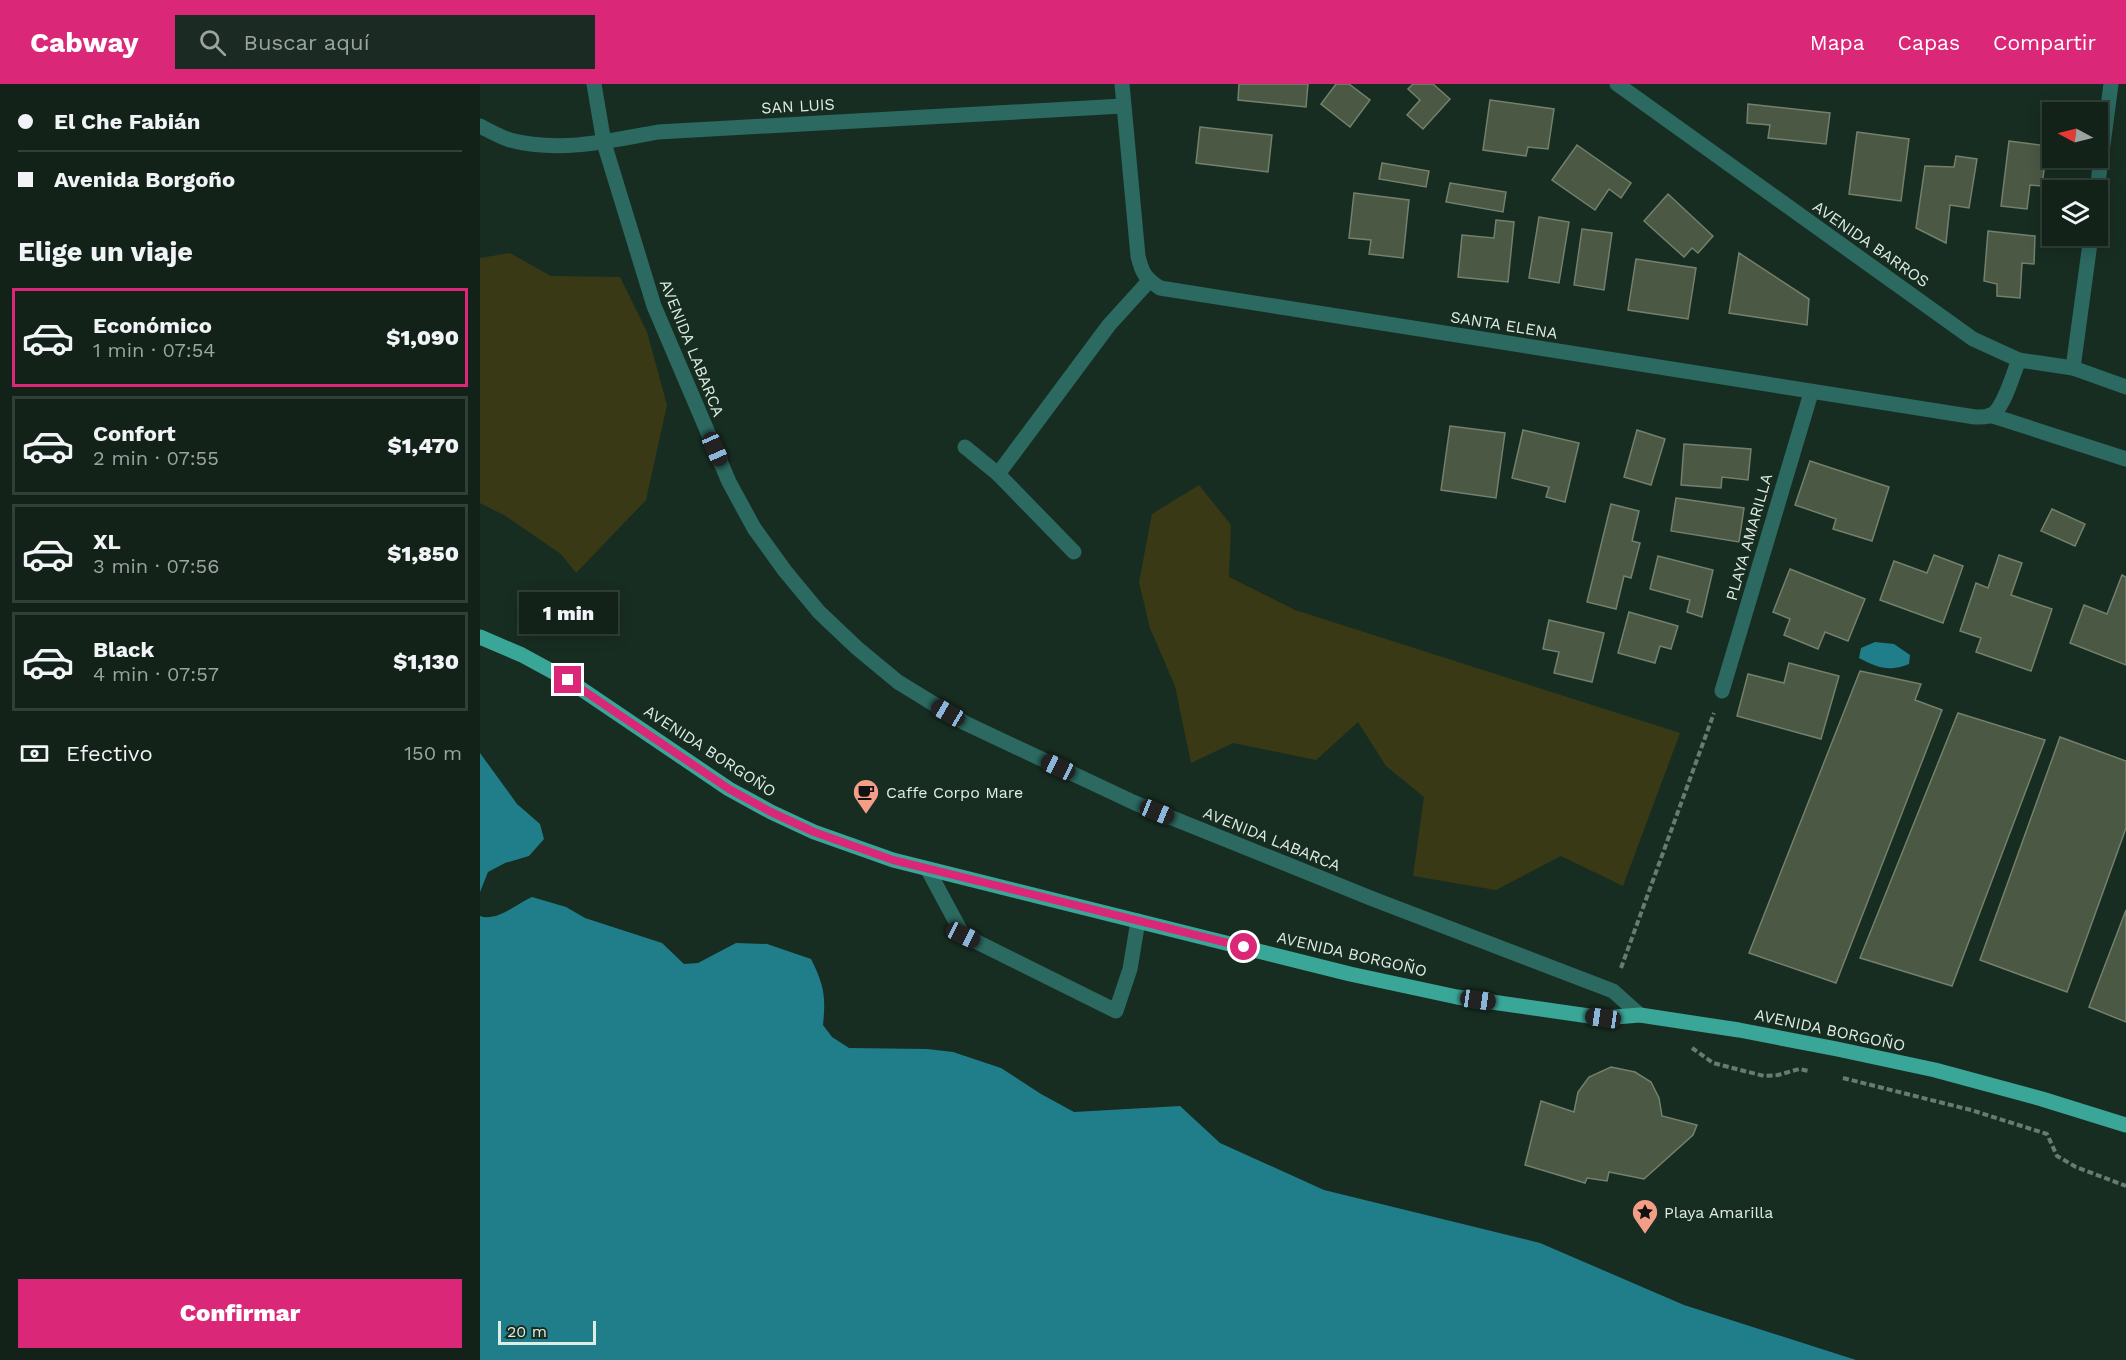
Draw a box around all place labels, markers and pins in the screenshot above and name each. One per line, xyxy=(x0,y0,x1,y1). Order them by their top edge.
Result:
cafe icon: Caffe Corpo Mare xyxy=(851,777,881,815)
place label: Caffe Corpo Mare xyxy=(886,783,1023,802)
place icon: Playa Amarilla xyxy=(1630,1197,1660,1235)
place label: Playa Amarilla xyxy=(1664,1203,1773,1222)

